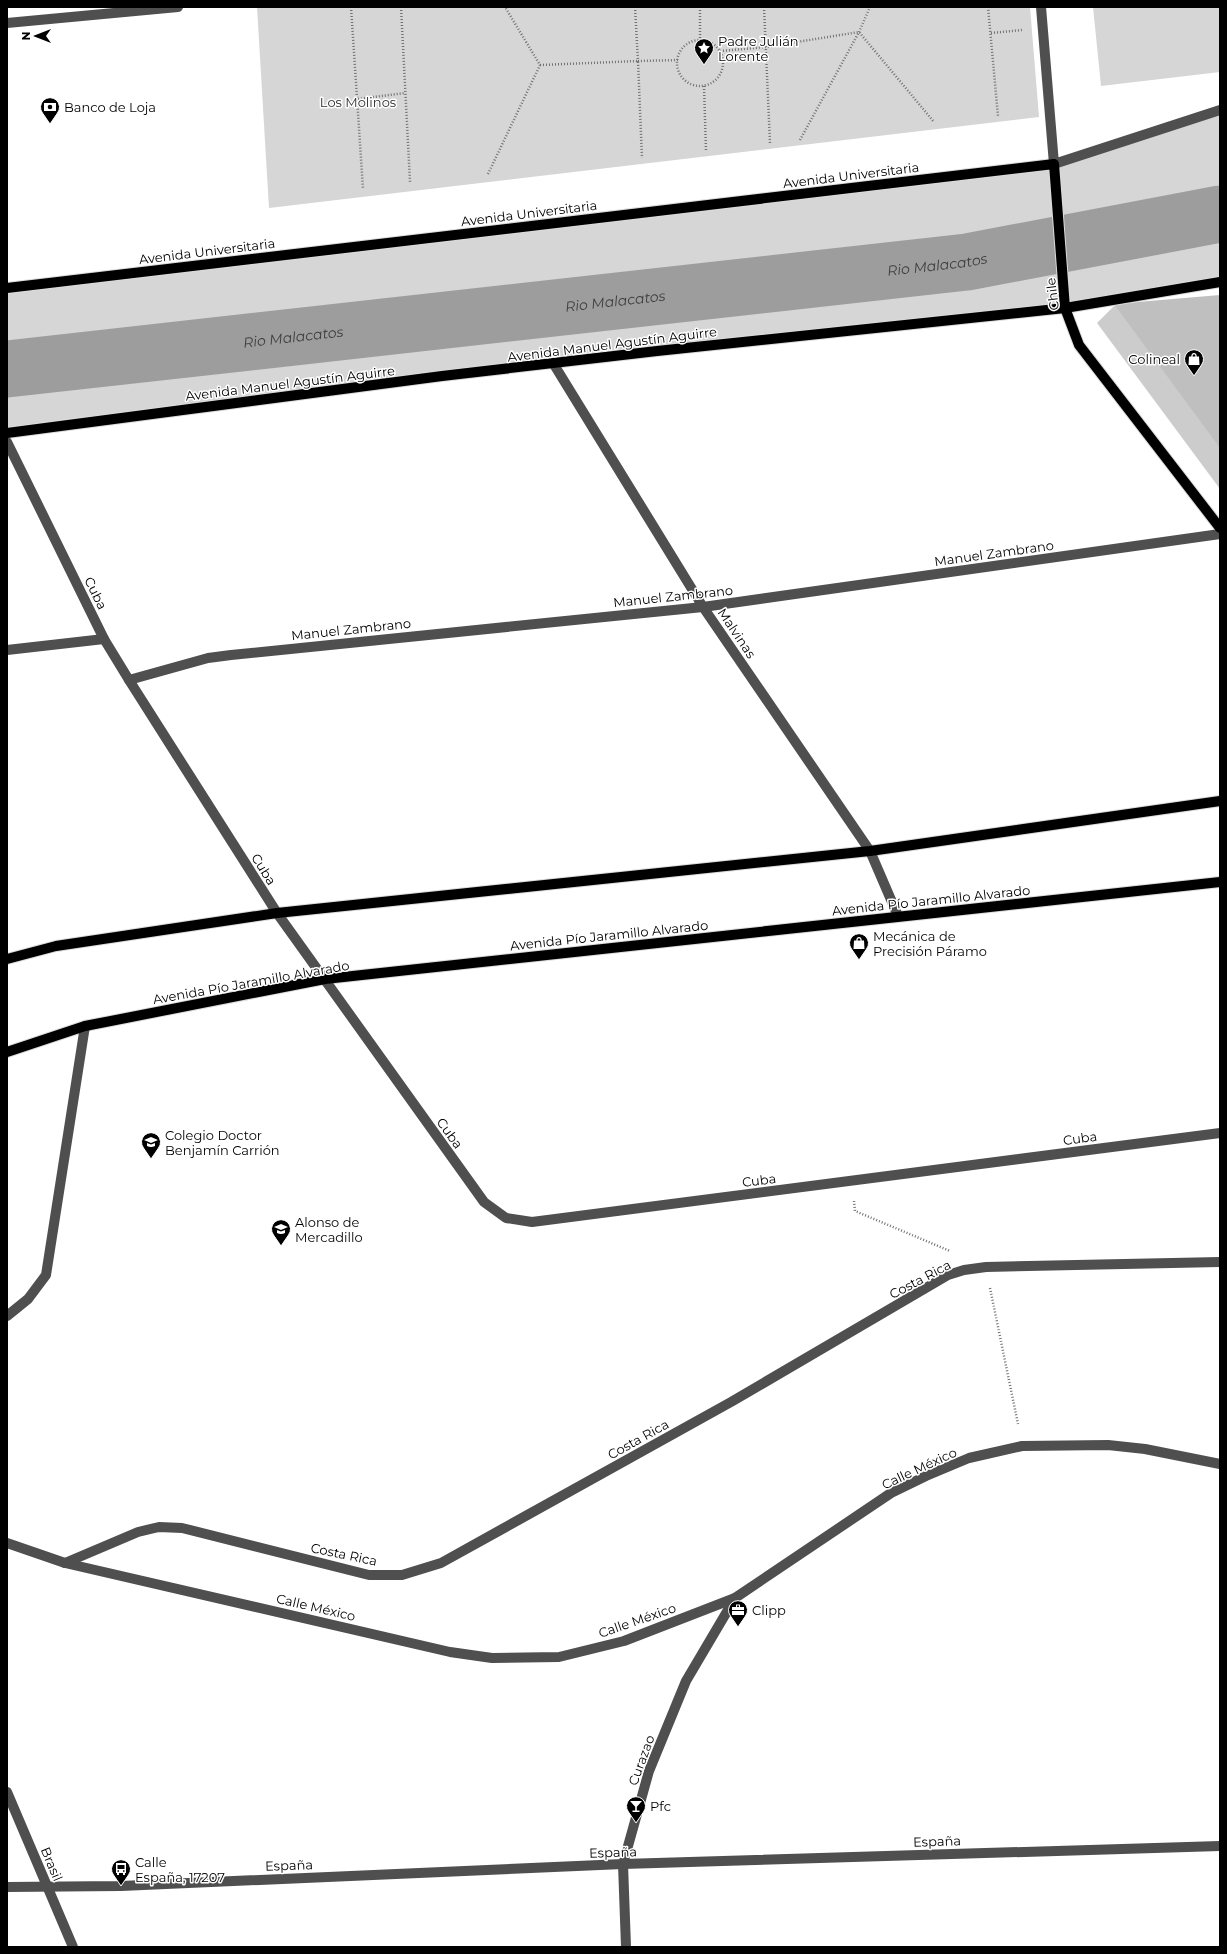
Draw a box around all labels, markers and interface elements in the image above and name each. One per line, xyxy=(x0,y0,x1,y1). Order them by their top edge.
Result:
north arrow xyxy=(16,16,56,56)
text: N xyxy=(19,32,33,40)
place label: Padre Julián Lorente xyxy=(718,33,799,64)
place icon: Padre Julián Lorente xyxy=(693,37,715,65)
park label: Los Molinos xyxy=(320,94,396,110)
bank icon: Banco de Loja xyxy=(39,96,61,124)
place label: Banco de Loja xyxy=(64,99,156,115)
street label: Avenida Universitaria xyxy=(782,159,920,191)
street label: Avenida Universitaria xyxy=(460,197,598,229)
street label: Avenida Universitaria xyxy=(138,235,276,267)
water label: Rio Malacatos xyxy=(886,249,989,280)
street label: Chile xyxy=(1042,277,1062,311)
water label: Rio Malacatos xyxy=(564,287,666,316)
water label: Rio Malacatos xyxy=(242,323,344,352)
street label: Avenida Manuel Agustín Aguirre xyxy=(506,323,718,365)
shop icon: Colineal xyxy=(1183,348,1205,376)
place label: Colineal xyxy=(1128,351,1180,367)
street label: Avenida Manuel Agustín Aguirre xyxy=(184,362,396,404)
street label: Manuel Zambrano xyxy=(933,537,1055,569)
street label: Cuba xyxy=(81,574,111,612)
street label: Manuel Zambrano xyxy=(612,582,734,610)
street label: Malvinas xyxy=(714,605,760,661)
street label: Manuel Zambrano xyxy=(290,615,412,643)
street label: Cuba xyxy=(248,850,280,888)
street label: Avenida Pío Jaramillo Alvarado xyxy=(831,882,1031,918)
street label: Avenida Pío Jaramillo Alvarado xyxy=(509,917,709,953)
place label: Mecánica de Precisión Páramo xyxy=(873,928,987,959)
shop icon: Mecánica de Precisión Páramo xyxy=(848,932,870,960)
street label: Avenida Pío Jaramillo Alvarado xyxy=(152,957,350,1007)
street label: Cuba xyxy=(433,1114,467,1152)
place label: Colegio Doctor Benjamín Carrión xyxy=(165,1127,280,1158)
street label: Cuba xyxy=(1062,1128,1098,1148)
school or university icon: Colegio Doctor Benjamín Carrión xyxy=(140,1131,162,1159)
street label: Cuba xyxy=(741,1170,777,1190)
place label: Alonso de Mercadillo xyxy=(295,1214,363,1245)
school or university icon: Alonso de Mercadillo xyxy=(270,1218,292,1246)
street label: Costa Rica xyxy=(886,1256,954,1302)
street label: Costa Rica xyxy=(605,1416,671,1462)
street label: Calle México xyxy=(879,1444,959,1492)
street label: Costa Rica xyxy=(309,1539,379,1569)
street label: Calle México xyxy=(275,1590,357,1624)
street label: Calle México xyxy=(596,1599,678,1641)
office icon: Clipp xyxy=(727,1599,749,1627)
place label: Clipp xyxy=(752,1602,786,1618)
street label: Curazao xyxy=(624,1733,658,1787)
bar icon: Pfc xyxy=(625,1795,647,1823)
place label: Pfc xyxy=(650,1798,671,1814)
street label: España xyxy=(913,1832,961,1850)
street label: España xyxy=(589,1843,637,1861)
street label: Brasil xyxy=(38,1845,66,1883)
place label: Calle España, 17207 xyxy=(135,1854,225,1885)
street label: España xyxy=(265,1856,313,1874)
bus stop icon: Calle España, 17207 xyxy=(110,1858,132,1886)

